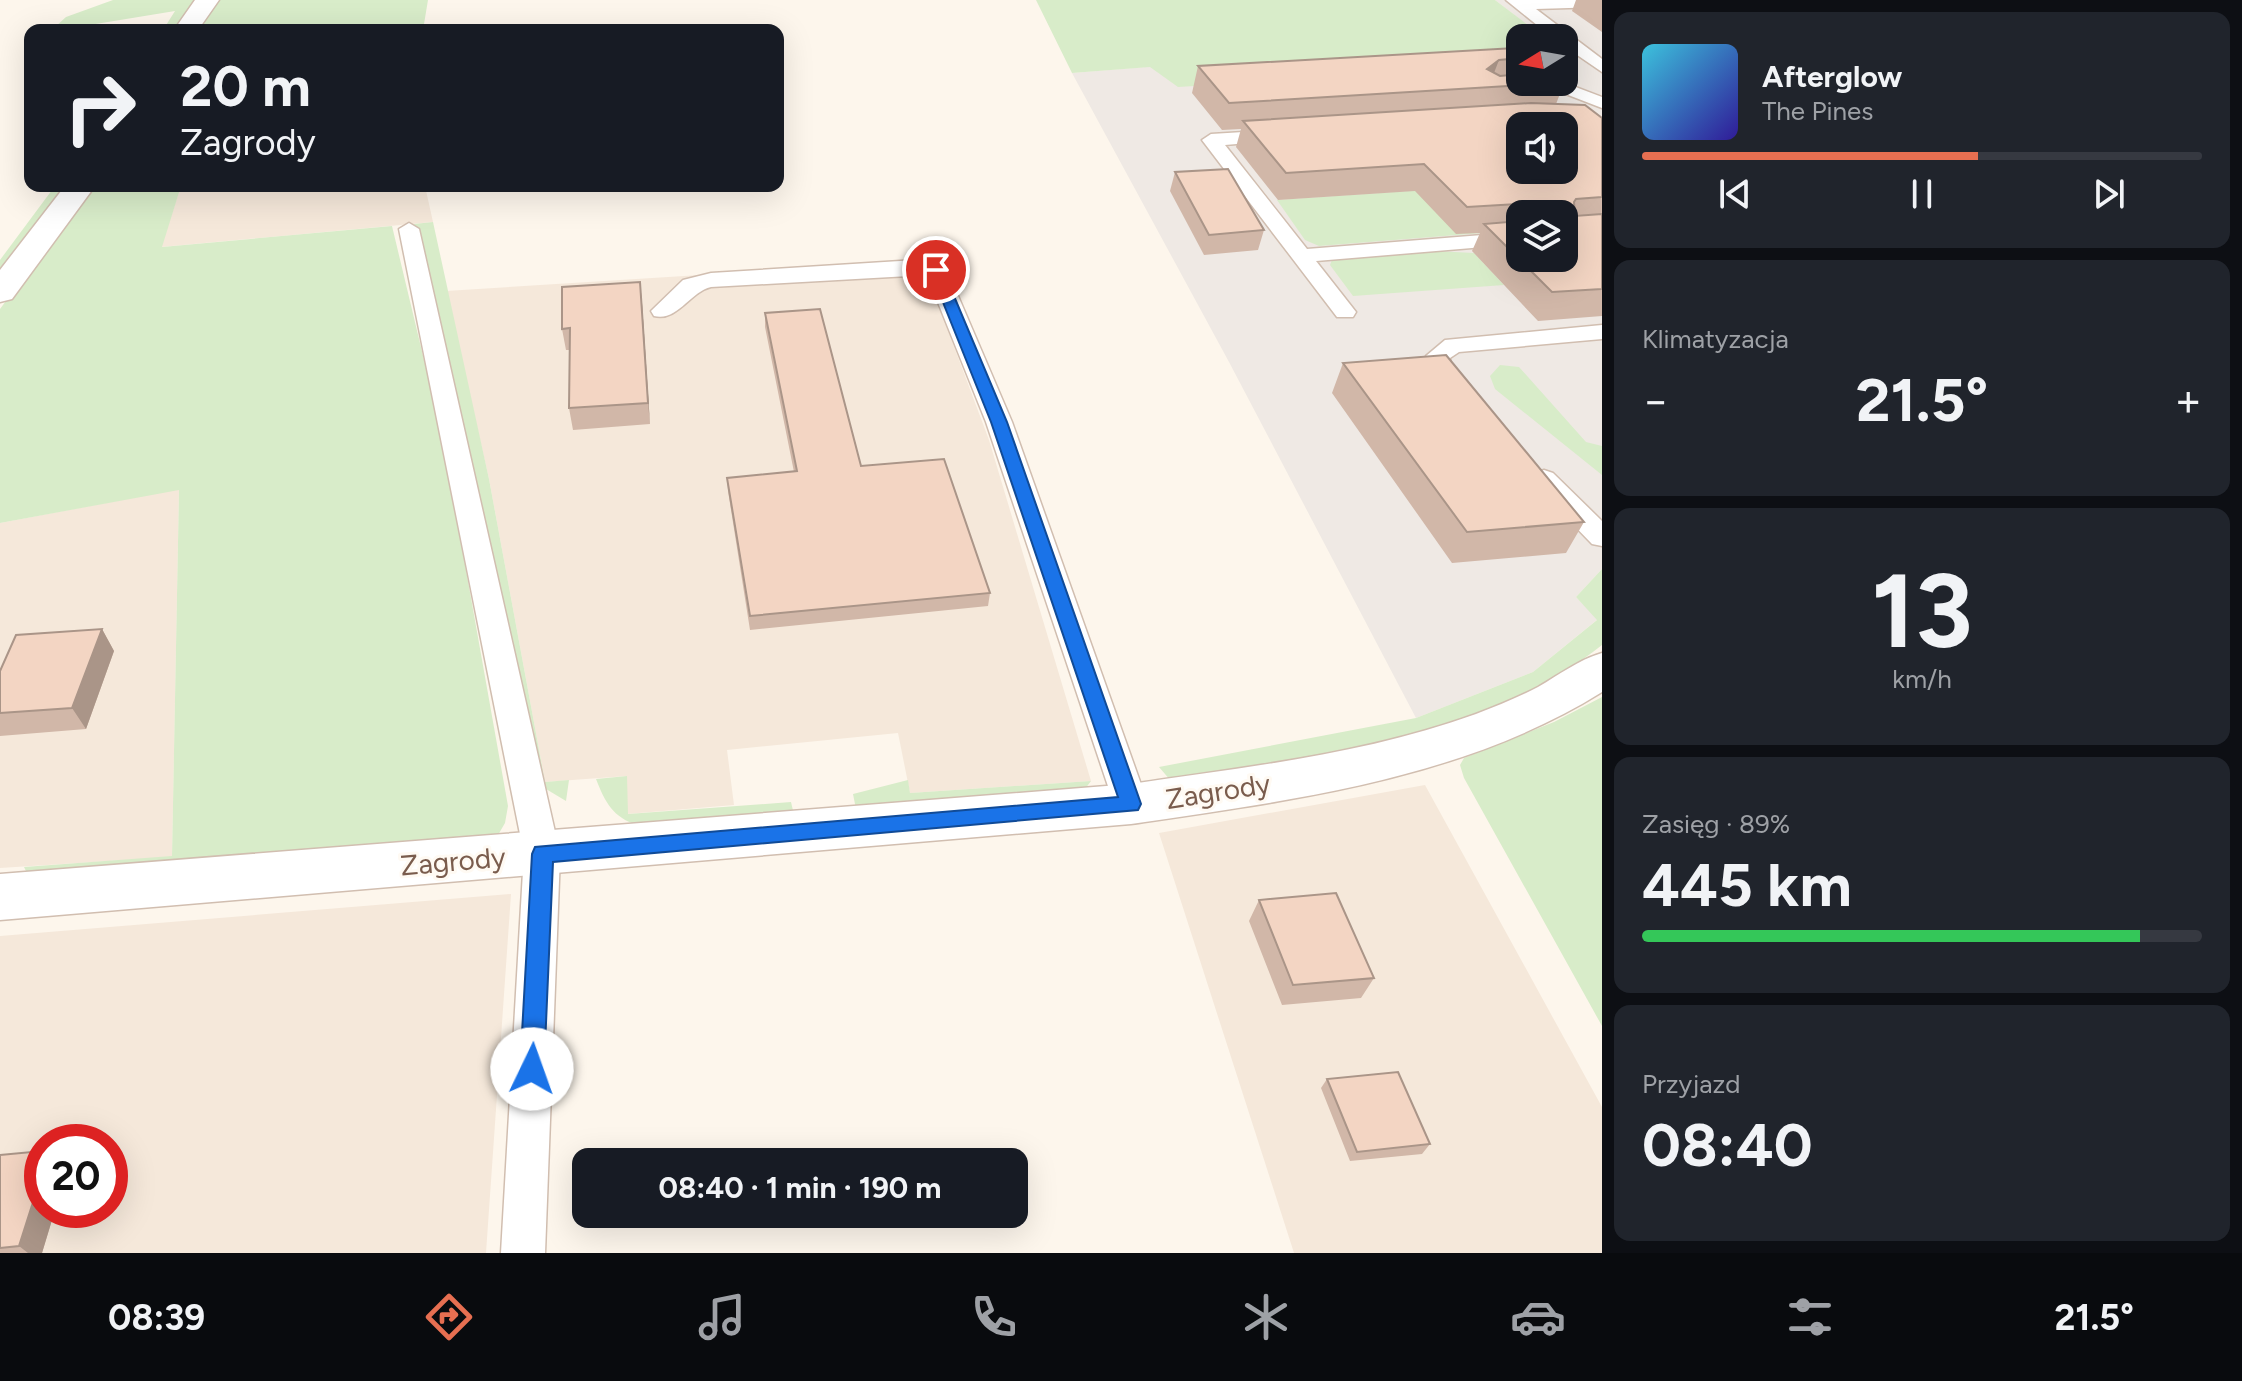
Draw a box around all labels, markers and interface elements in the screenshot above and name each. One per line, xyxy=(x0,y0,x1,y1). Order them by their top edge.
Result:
north arrow xyxy=(1506,24,1578,96)
map controls xyxy=(1506,24,1578,272)
text: 20 m xyxy=(180,53,311,120)
icon: right xyxy=(48,56,152,160)
text: Afterglow xyxy=(1762,58,1902,95)
text: The Pines xyxy=(1762,95,1873,127)
button: sound xyxy=(1506,112,1578,184)
text: Zagrody xyxy=(180,121,316,164)
icon: previous xyxy=(1713,172,1757,216)
icon: pause xyxy=(1900,172,1944,216)
icon: next xyxy=(2087,172,2131,216)
button: layers xyxy=(1506,200,1578,272)
pin xyxy=(902,236,970,304)
icon: arrive xyxy=(914,248,958,292)
text: Klimatyzacja xyxy=(1642,323,1789,355)
text: 21.5° xyxy=(1856,364,1988,436)
text: − xyxy=(1642,374,1669,427)
text: + xyxy=(2175,374,2202,427)
text: 13 xyxy=(1871,548,1973,673)
text: km/h xyxy=(1892,663,1952,695)
street label: Zagrody xyxy=(1163,766,1273,816)
text: Zasięg · 89% xyxy=(1642,808,1790,840)
street label: Zagrody xyxy=(399,839,507,883)
text: 445 km xyxy=(1642,849,1852,921)
position arrow xyxy=(490,1027,574,1111)
text: Przyjazd xyxy=(1642,1068,1740,1100)
text: 08:40 xyxy=(1642,1109,1813,1181)
speed limit sign: 20 xyxy=(24,1124,128,1228)
text: 08:40 · 1 min · 190 m xyxy=(658,1169,942,1206)
icon: directions xyxy=(421,1289,477,1345)
icon: music xyxy=(694,1289,750,1345)
icon: phone xyxy=(966,1289,1022,1345)
icon: climate xyxy=(1238,1289,1294,1345)
icon: car xyxy=(1510,1289,1566,1345)
icon: filters xyxy=(1782,1289,1838,1345)
text: 08:39 xyxy=(108,1296,205,1339)
text: 21.5° xyxy=(2054,1296,2134,1339)

